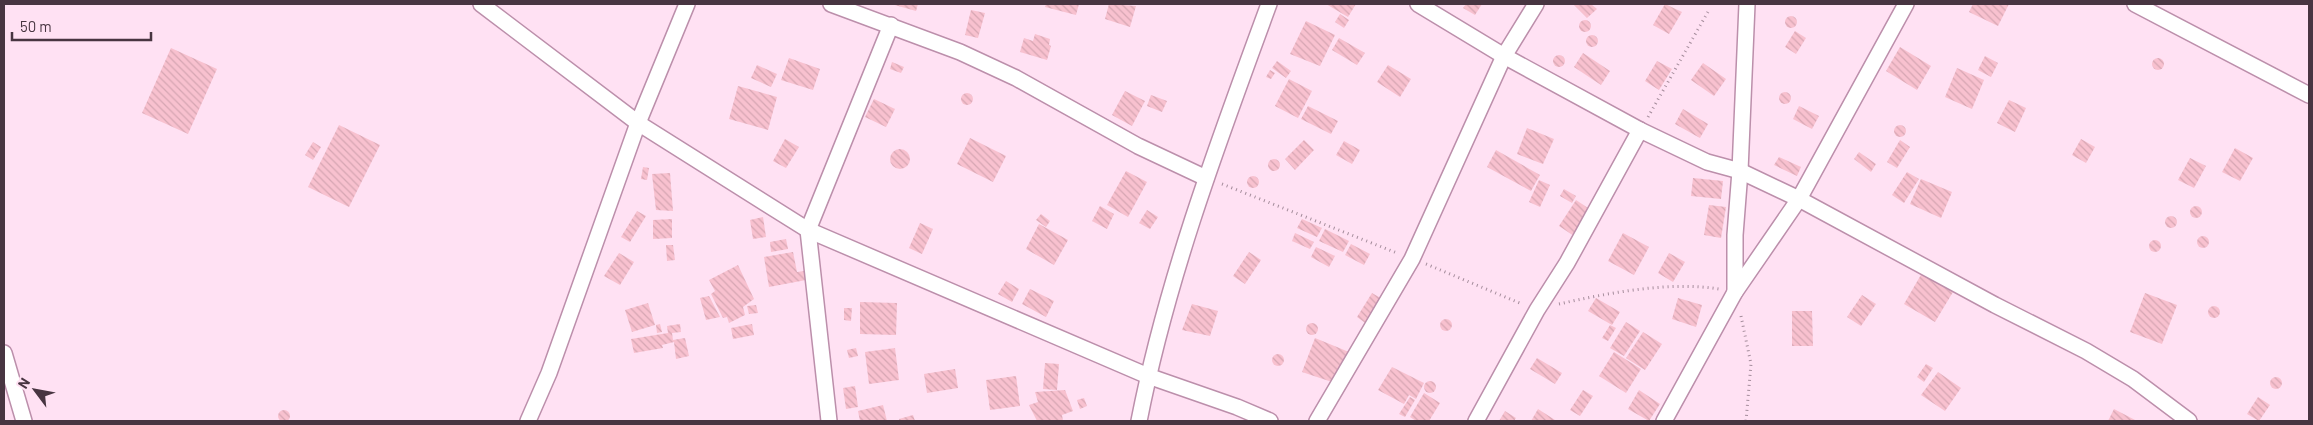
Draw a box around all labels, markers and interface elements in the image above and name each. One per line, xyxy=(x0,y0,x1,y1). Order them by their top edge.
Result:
scale bar xyxy=(12,10,151,42)
text: 50 m xyxy=(20,17,52,35)
north arrow xyxy=(10,365,60,415)
text: N xyxy=(14,374,33,391)

